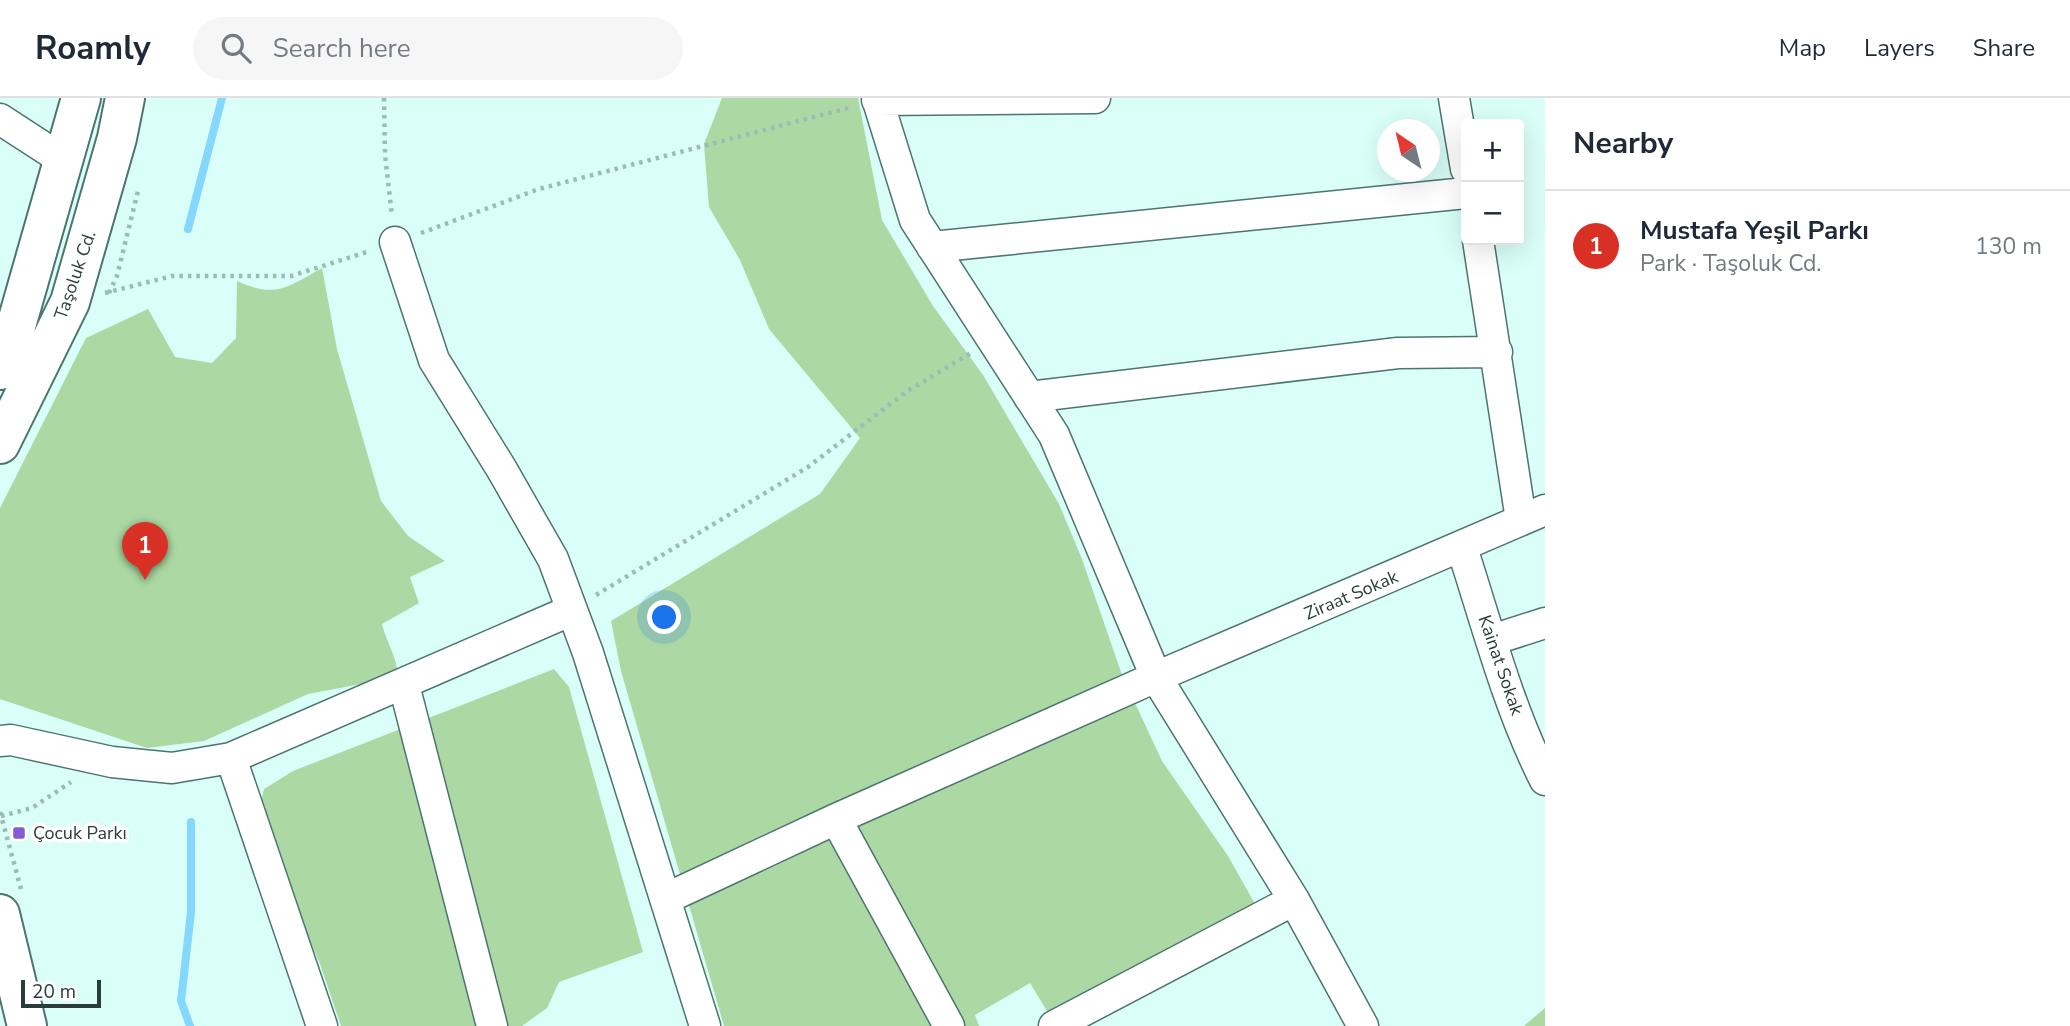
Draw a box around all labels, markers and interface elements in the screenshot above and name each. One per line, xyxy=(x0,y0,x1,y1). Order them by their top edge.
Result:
search box xyxy=(193,17,683,80)
text: Roamly xyxy=(35,26,151,71)
icon: search xyxy=(217,29,255,67)
text: Search here xyxy=(273,31,410,66)
text: Map xyxy=(1779,32,1826,64)
text: Layers xyxy=(1864,32,1935,64)
text: Share xyxy=(1973,32,2035,64)
north arrow xyxy=(1377,119,1440,182)
map controls xyxy=(1461,119,1524,245)
button: + xyxy=(1461,119,1524,182)
text: Nearby xyxy=(1573,123,1673,164)
button: − xyxy=(1461,182,1524,245)
text: Mustafa Yeşil Parkı xyxy=(1640,213,1869,248)
street label: Taşoluk Cd. xyxy=(49,227,101,323)
text: 1 xyxy=(1589,231,1603,262)
text: 130 m xyxy=(1975,231,2042,262)
text: Park · Taşoluk Cd. xyxy=(1640,248,1822,279)
pin: 1 xyxy=(122,522,168,580)
street label: Ziraat Sokak xyxy=(1300,564,1402,626)
your location xyxy=(647,600,681,634)
street label: Kainat Sokak xyxy=(1473,612,1530,719)
place label: Çocuk Parkı xyxy=(33,821,127,845)
marker: Çocuk Parkı xyxy=(11,825,27,841)
scale bar xyxy=(21,977,102,1009)
text: 20 m xyxy=(32,979,76,1005)

